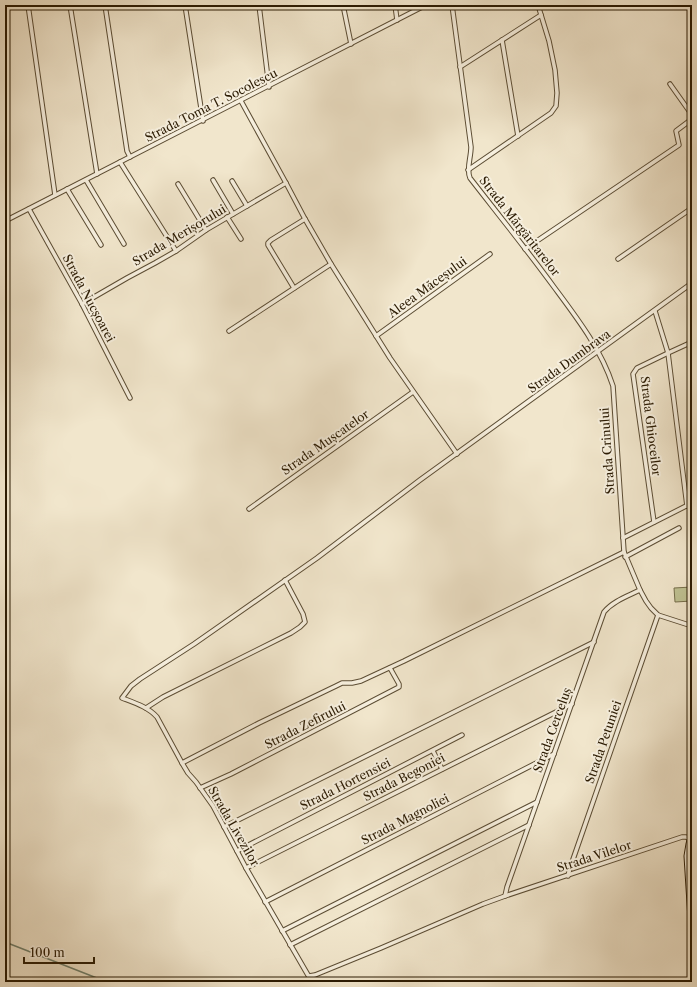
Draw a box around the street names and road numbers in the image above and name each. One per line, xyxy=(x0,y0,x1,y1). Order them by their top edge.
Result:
street label: Strada Toma T. Socolescu xyxy=(142,65,280,145)
street label: Strada Mărgăritarelor xyxy=(476,173,564,279)
street label: Strada Merișorului xyxy=(130,201,229,270)
street label: Strada Nucșoarei xyxy=(59,252,119,345)
street label: Aleea Măceșului xyxy=(384,253,470,322)
street label: Strada Dumbrava xyxy=(525,326,614,396)
street label: Strada Ghioceilor xyxy=(637,375,665,477)
street label: Strada Mușcatelor xyxy=(278,406,372,479)
street label: Strada Crinului xyxy=(596,407,618,495)
street label: Strada Cerceluș xyxy=(530,685,575,775)
street label: Strada Zefirului xyxy=(262,698,348,752)
street label: Strada Petuniei xyxy=(582,698,624,786)
street label: Strada Begoniei xyxy=(361,750,448,804)
street label: Strada Hortensiei xyxy=(297,755,393,813)
street label: Strada Livezilor xyxy=(205,783,263,869)
street label: Strada Magnoliei xyxy=(359,790,452,848)
street label: Strada Vilelor xyxy=(555,837,633,875)

